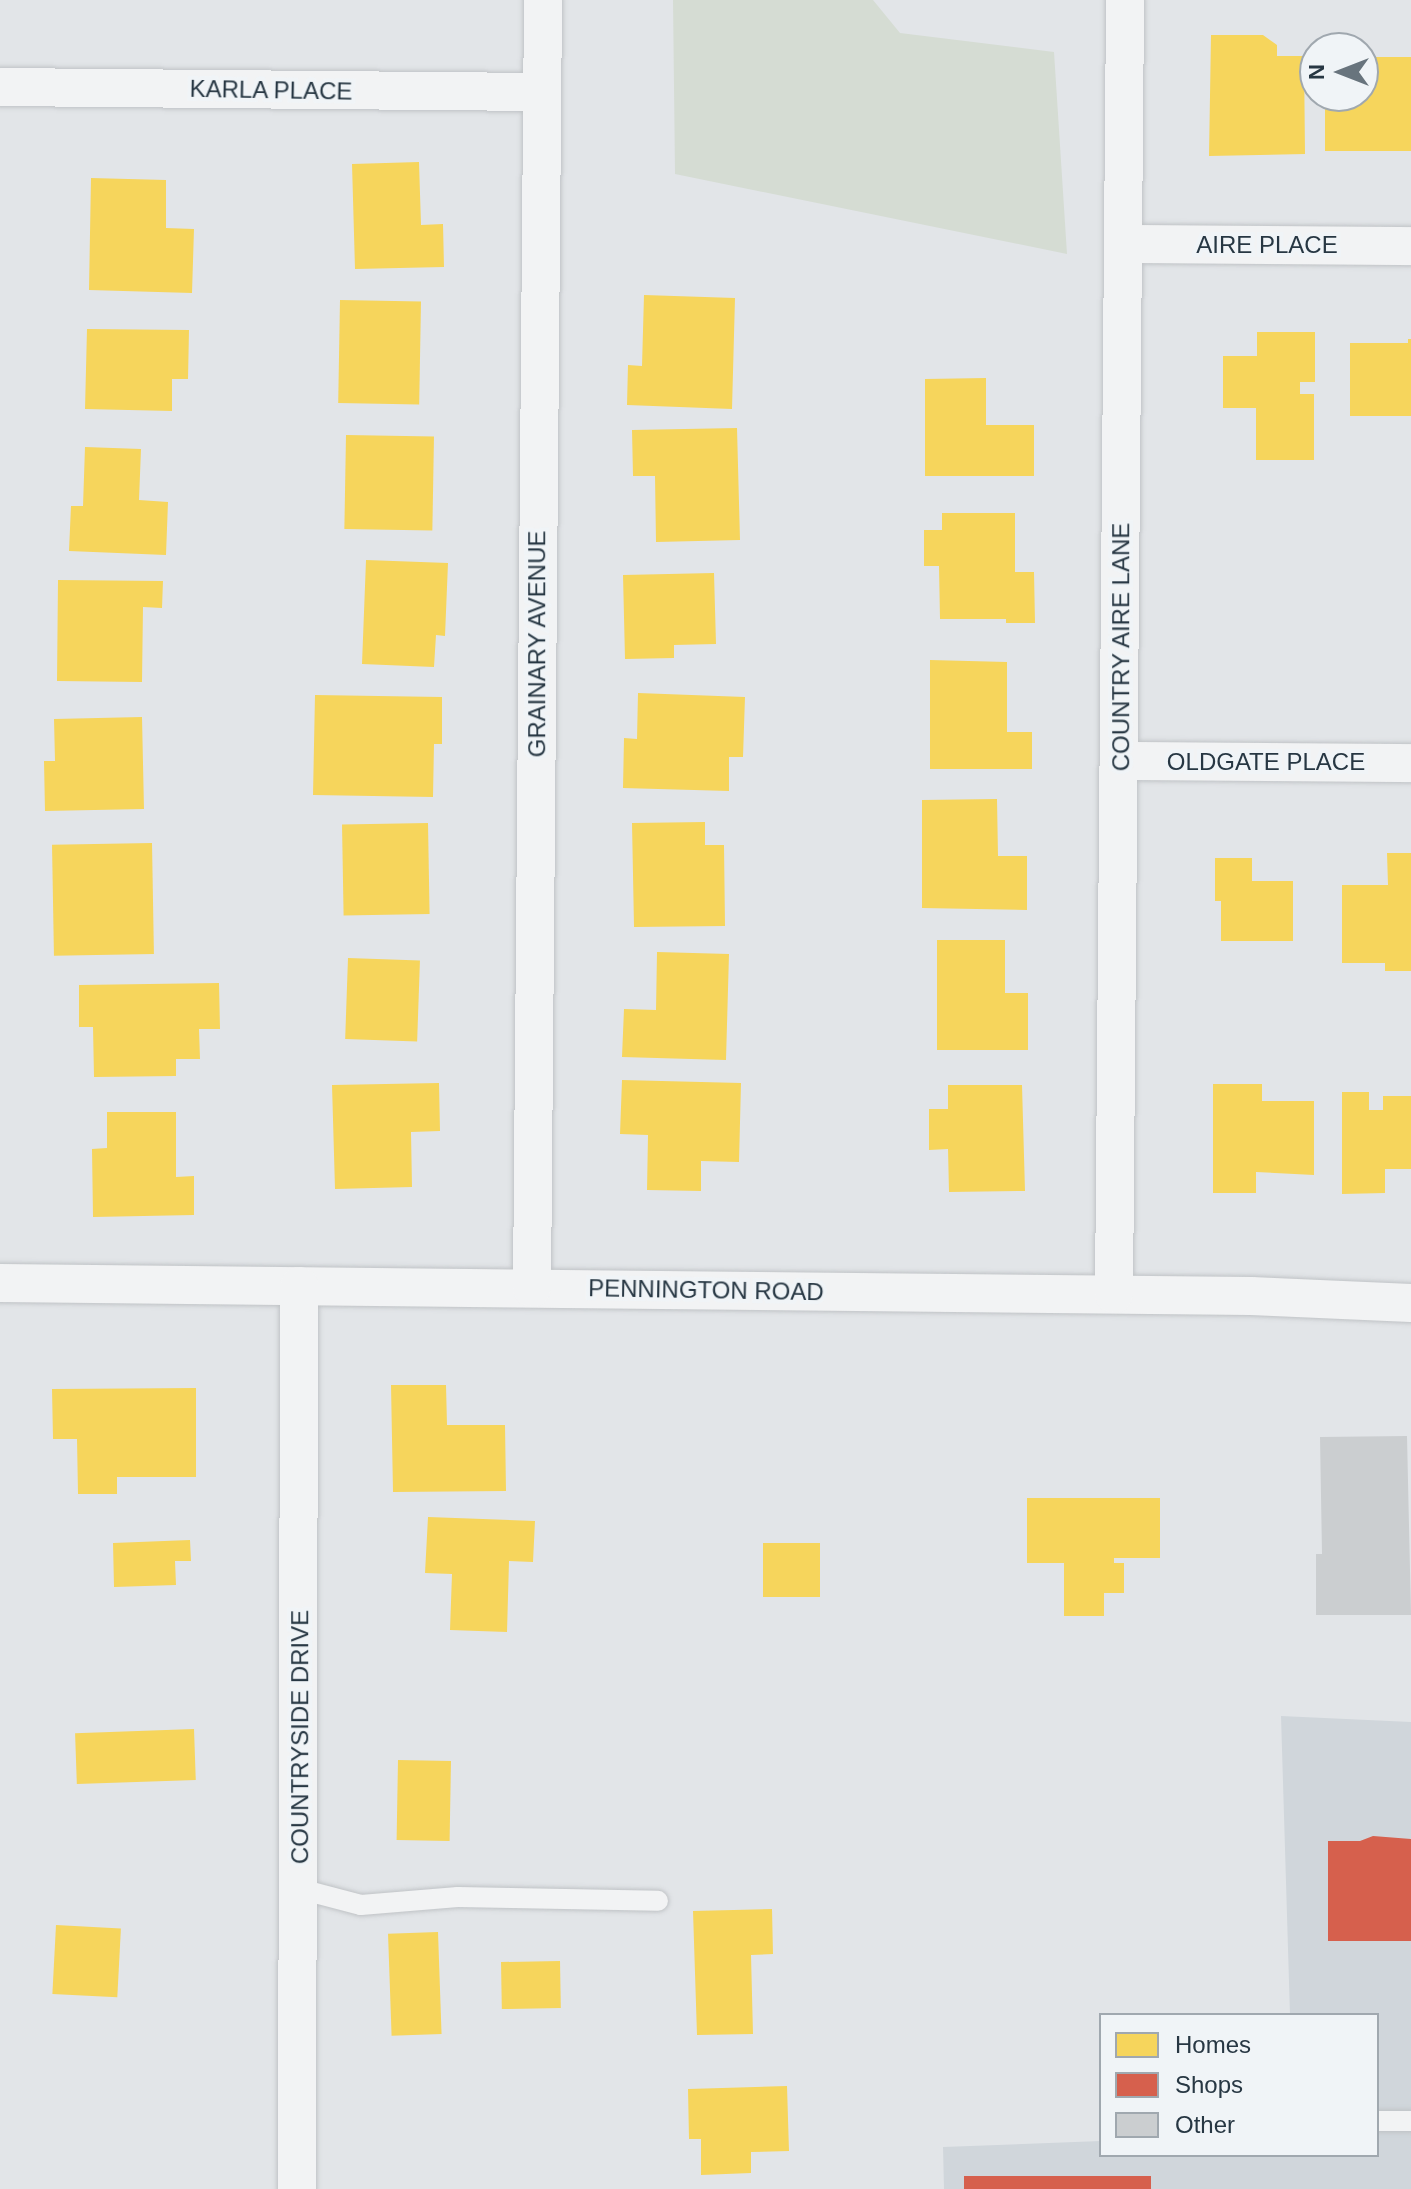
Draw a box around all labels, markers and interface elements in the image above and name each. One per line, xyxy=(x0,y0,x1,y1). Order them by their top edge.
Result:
north arrow xyxy=(1299,32,1379,112)
text: N xyxy=(1304,64,1329,80)
street label: KARLA PLACE xyxy=(189,74,353,106)
street label: AIRE PLACE xyxy=(1196,231,1338,259)
street label: COUNTRY AIRE LANE xyxy=(1107,522,1135,772)
street label: GRAINARY AVENUE xyxy=(523,530,551,758)
street label: OLDGATE PLACE xyxy=(1167,748,1365,776)
street label: PENNINGTON ROAD xyxy=(588,1274,824,1306)
street label: COUNTRYSIDE DRIVE xyxy=(286,1610,314,1864)
legend xyxy=(1099,2013,1379,2157)
text: Homes xyxy=(1175,2031,1251,2058)
text: Shops xyxy=(1175,2071,1243,2098)
text: Other xyxy=(1175,2111,1235,2138)

